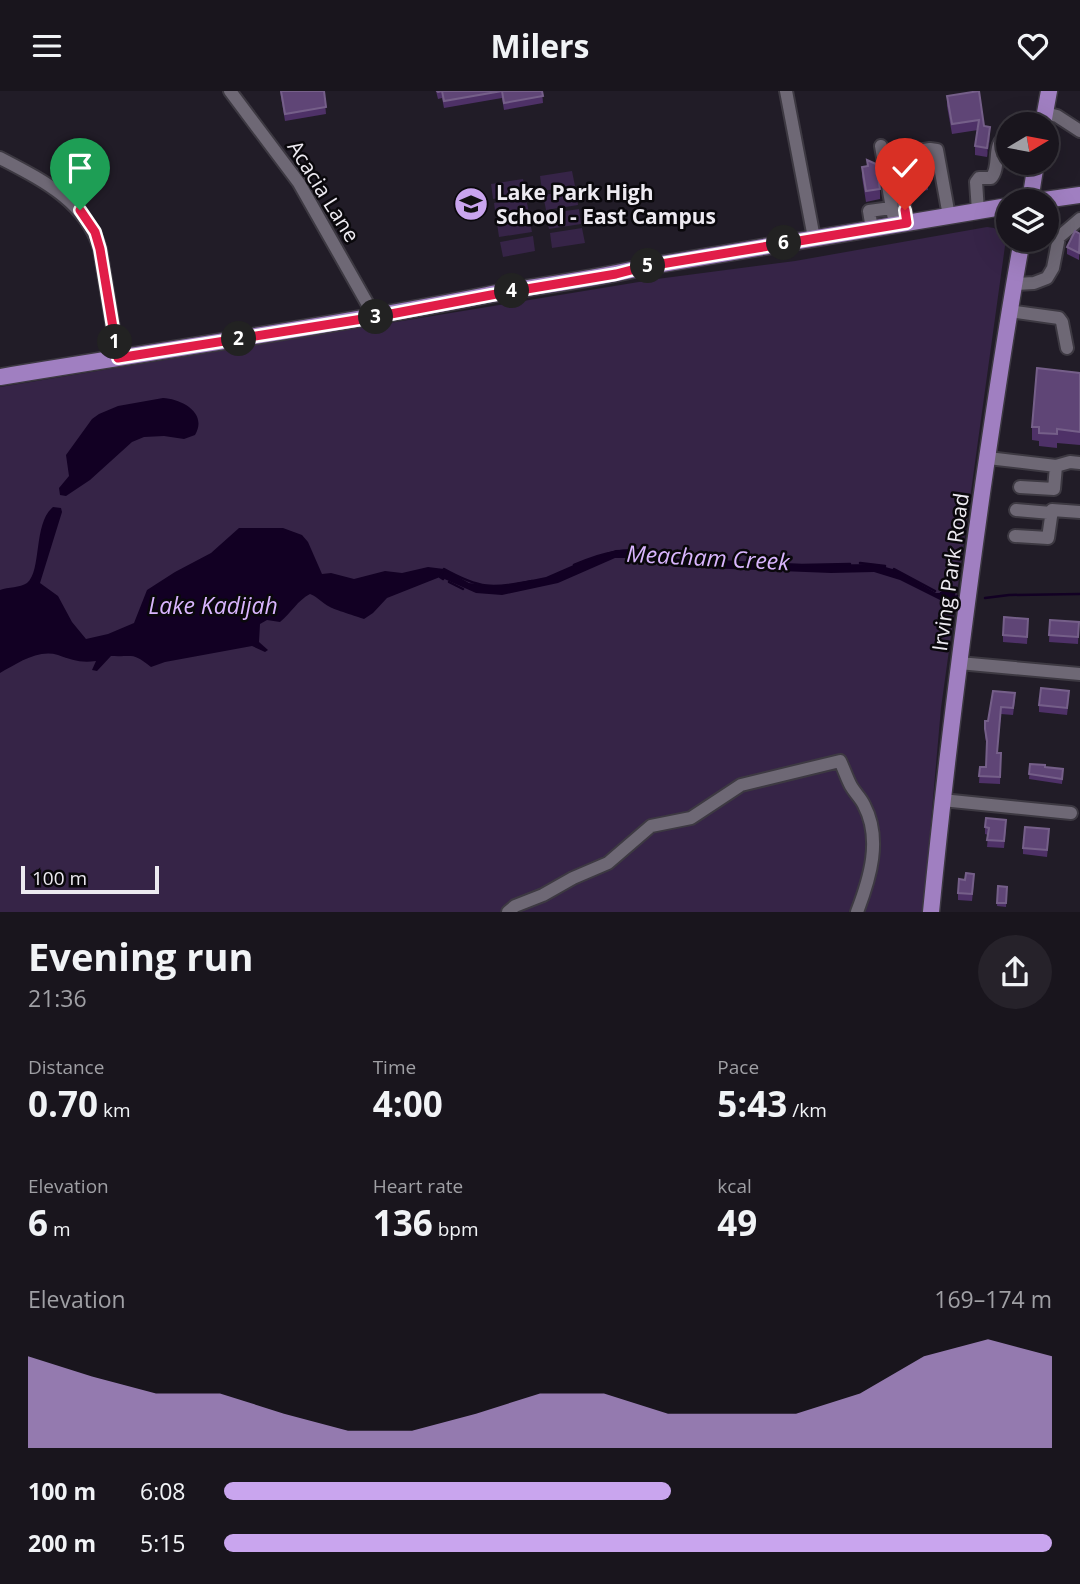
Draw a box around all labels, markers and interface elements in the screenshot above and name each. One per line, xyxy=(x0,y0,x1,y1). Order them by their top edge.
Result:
text: Milers xyxy=(490,24,590,67)
icon: menu xyxy=(28,27,66,65)
icon: heart xyxy=(1014,27,1052,65)
north arrow xyxy=(996,112,1059,175)
map controls xyxy=(996,112,1059,252)
street label: Acacia Lane xyxy=(282,135,366,247)
pin xyxy=(50,138,110,210)
pin xyxy=(875,138,935,210)
icon: arrive xyxy=(61,149,99,187)
icon: check xyxy=(886,149,924,187)
place label: Lake Park High School - East Campus xyxy=(496,178,716,230)
school or university icon: Lake Park High School - East Campus xyxy=(452,185,490,223)
button: layers xyxy=(996,189,1059,252)
pin: 6 xyxy=(766,225,802,261)
text: 6 xyxy=(778,229,789,255)
pin: 5 xyxy=(630,249,666,283)
text: 5 xyxy=(642,252,653,278)
pin: 4 xyxy=(494,273,530,309)
text: 4 xyxy=(506,277,517,303)
pin: 3 xyxy=(358,299,394,335)
text: 3 xyxy=(370,303,381,329)
pin: 2 xyxy=(222,321,256,357)
pin: 1 xyxy=(97,324,132,359)
text: 2 xyxy=(233,325,244,351)
text: 1 xyxy=(109,328,120,354)
street label: Irving Park Road xyxy=(925,491,975,653)
water label: Meacham Creek xyxy=(626,537,791,577)
water label: Lake Kadijah xyxy=(148,589,278,621)
scale bar xyxy=(21,863,159,895)
text: 100 m xyxy=(32,865,87,891)
text: Evening run xyxy=(28,930,253,982)
button: share xyxy=(978,935,1052,1009)
text: 21:36 xyxy=(28,982,87,1014)
text: Distance xyxy=(28,1054,104,1080)
text: Time xyxy=(373,1054,416,1080)
text: Pace xyxy=(717,1054,759,1080)
text: 0.70 xyxy=(28,1080,98,1127)
text: 4:00 xyxy=(373,1080,443,1127)
text: 5:43 xyxy=(717,1080,787,1127)
text: km xyxy=(98,1097,131,1123)
text: /km xyxy=(787,1097,827,1123)
text: Elevation xyxy=(28,1173,109,1199)
text: Heart rate xyxy=(373,1173,463,1199)
text: kcal xyxy=(717,1173,752,1199)
text: 6 xyxy=(28,1199,48,1246)
text: 136 xyxy=(373,1199,433,1246)
text: 49 xyxy=(717,1199,757,1246)
text: m xyxy=(48,1216,71,1242)
text: bpm xyxy=(433,1216,478,1242)
text: Elevation xyxy=(28,1283,126,1315)
text: 169–174 m xyxy=(934,1283,1052,1315)
text: 100 m xyxy=(28,1475,96,1507)
text: 6:08 xyxy=(140,1475,186,1507)
text: 200 m xyxy=(28,1527,96,1559)
text: 5:15 xyxy=(140,1527,186,1559)

